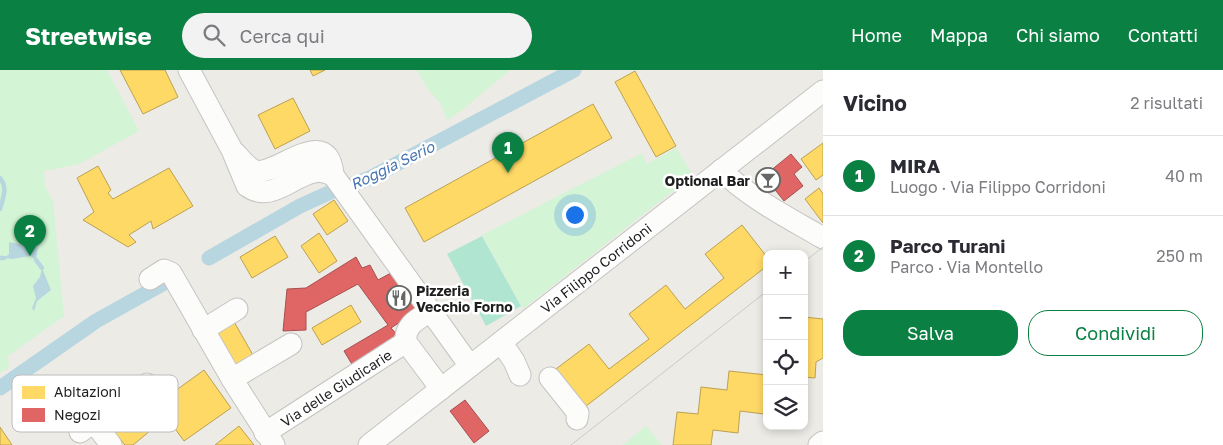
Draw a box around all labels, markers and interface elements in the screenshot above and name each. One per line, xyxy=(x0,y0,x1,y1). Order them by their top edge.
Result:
search box xyxy=(182,13,532,58)
text: Streetwise xyxy=(25,21,152,50)
icon: search xyxy=(200,21,228,49)
text: Cerca qui xyxy=(240,24,325,47)
text: Home xyxy=(851,24,902,46)
text: Mappa xyxy=(930,24,988,46)
text: Chi siamo xyxy=(1016,24,1100,46)
text: Contatti xyxy=(1128,24,1198,46)
text: Vicino xyxy=(843,90,907,116)
text: 2 risultati xyxy=(1130,93,1203,113)
pin: 1 xyxy=(492,132,524,173)
water label: Roggia Serio xyxy=(347,137,438,194)
text: MIRA xyxy=(890,154,940,177)
text: 1 xyxy=(855,166,863,186)
text: 40 m xyxy=(1165,166,1203,186)
bar icon: Optional Bar xyxy=(755,167,781,193)
place label: Optional Bar xyxy=(665,172,751,189)
text: Luogo · Via Filippo Corridoni xyxy=(890,177,1106,197)
your location xyxy=(562,202,588,228)
pin: 2 xyxy=(14,215,46,256)
street label: Via Filippo Corridoni xyxy=(537,219,655,317)
text: Parco Turani xyxy=(890,234,1005,257)
text: 2 xyxy=(854,246,864,266)
text: 250 m xyxy=(1156,246,1203,266)
map controls xyxy=(763,250,808,430)
button: + xyxy=(763,250,808,295)
text: Parco · Via Montello xyxy=(890,257,1043,277)
place label: Pizzeria Vecchio Forno xyxy=(416,282,513,315)
restaurant icon: Pizzeria Vecchio Forno xyxy=(386,285,412,311)
button: − xyxy=(763,295,808,340)
button: Salva xyxy=(843,310,1018,356)
button: Condividi xyxy=(1028,310,1203,356)
button: locate xyxy=(763,340,808,385)
street label: Via delle Giudicarie xyxy=(277,346,395,430)
legend xyxy=(12,375,178,432)
text: Abitazioni xyxy=(54,383,121,400)
button: layers xyxy=(763,385,808,430)
text: Negozi xyxy=(54,406,101,423)

